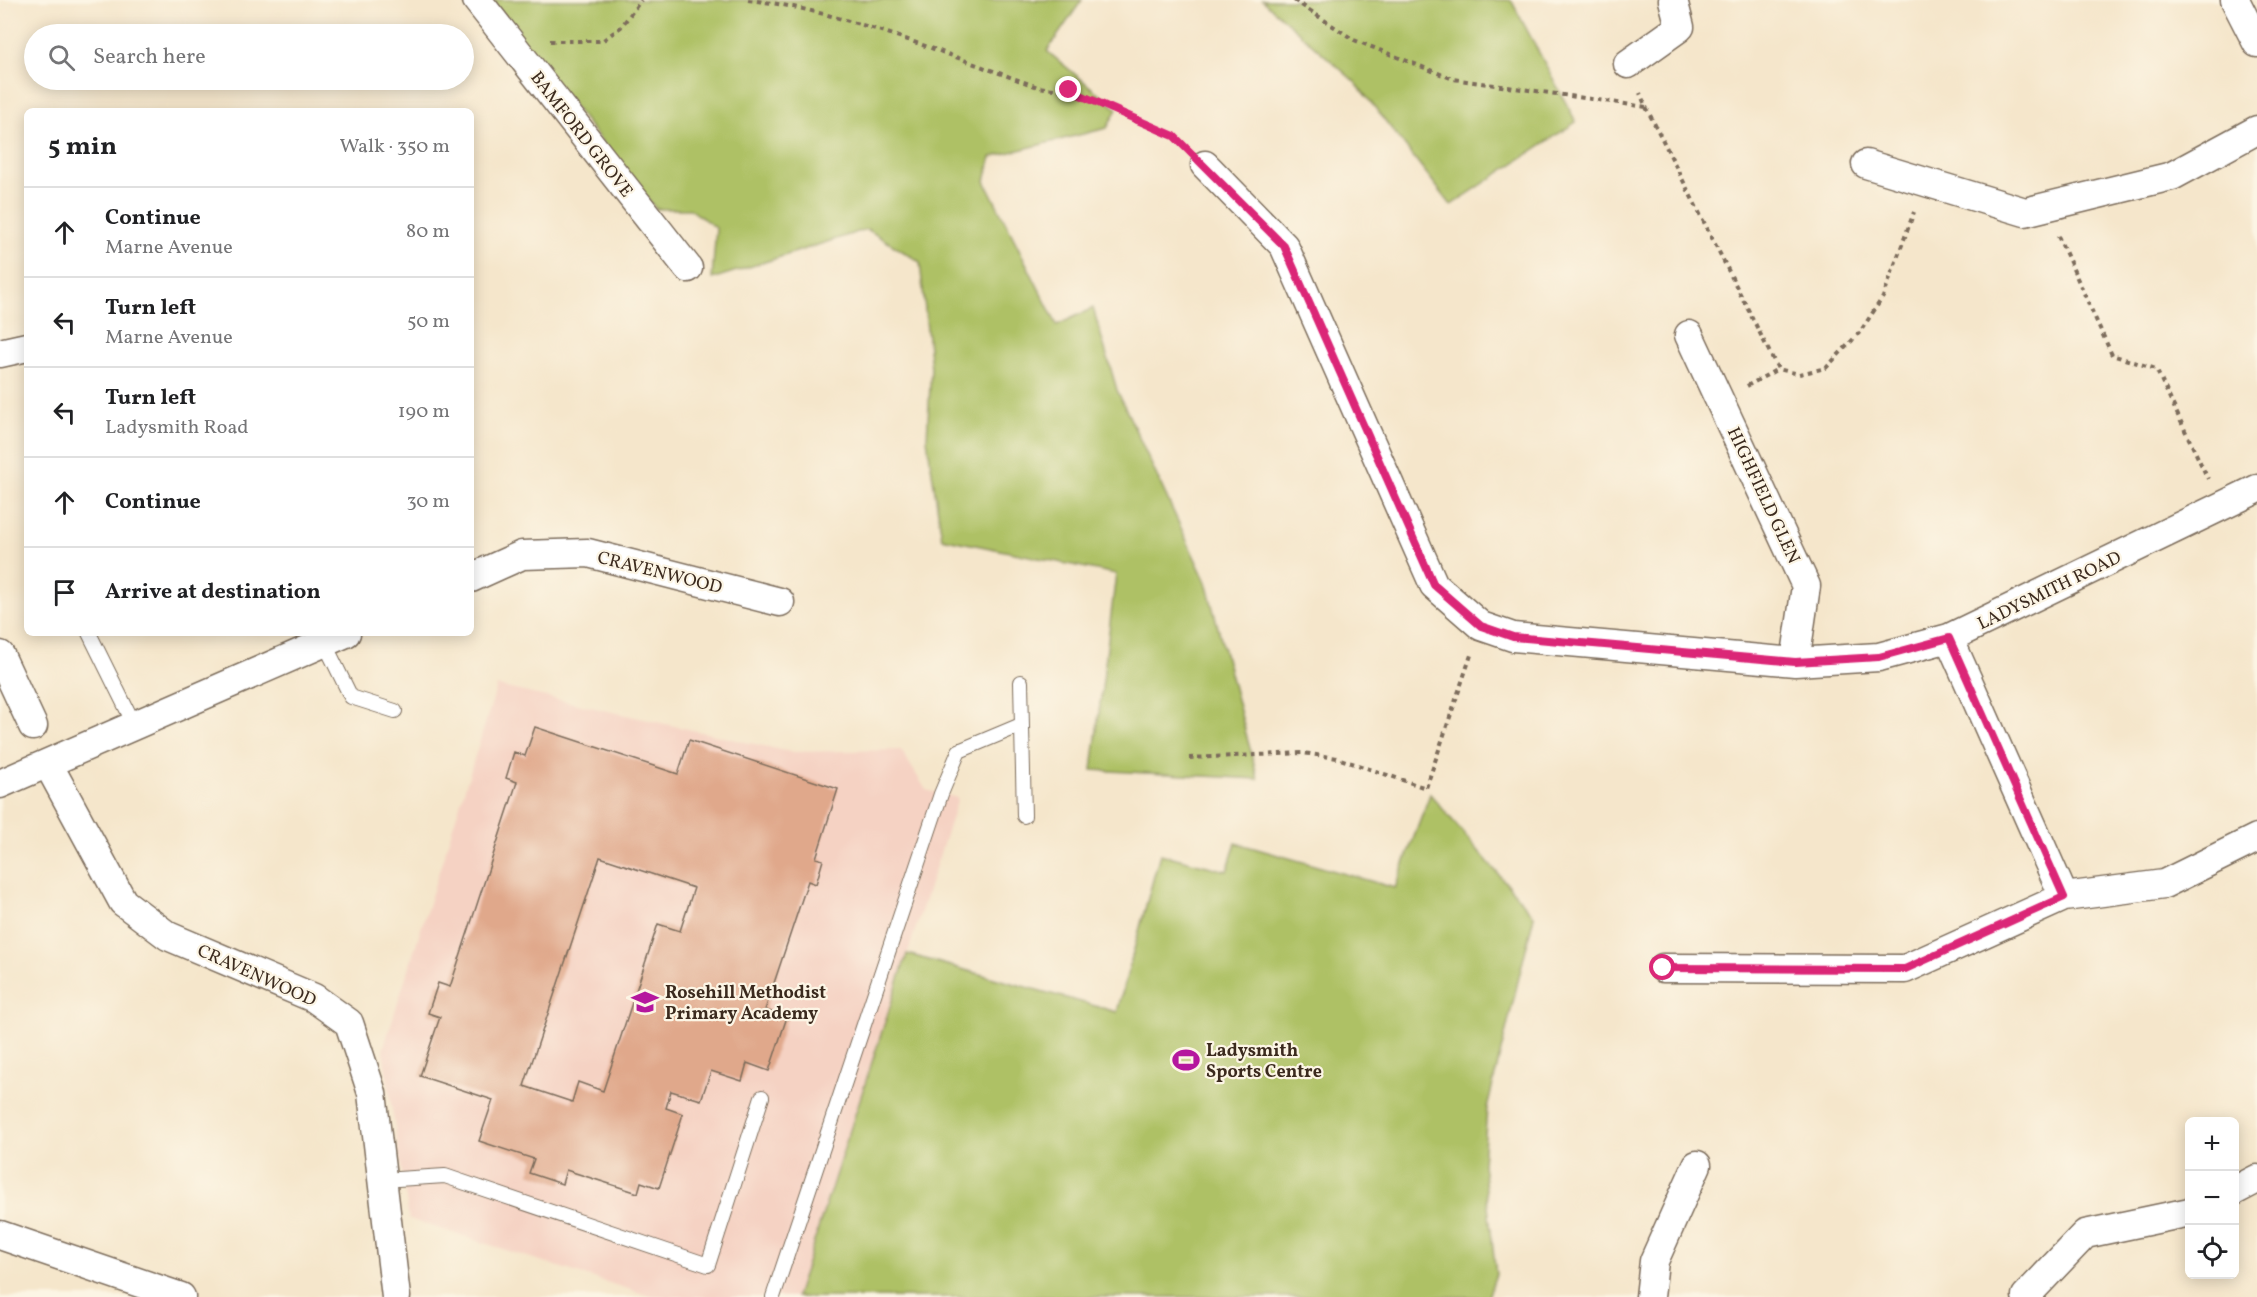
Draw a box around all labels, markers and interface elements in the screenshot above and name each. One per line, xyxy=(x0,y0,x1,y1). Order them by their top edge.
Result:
search box xyxy=(24,24,474,90)
icon: search xyxy=(45,41,78,74)
text: Search here xyxy=(93,42,206,73)
street label: BAMFORD GROVE xyxy=(524,67,638,203)
route end xyxy=(1055,76,1081,102)
text: 5 min xyxy=(48,129,117,165)
text: Walk · 350 m xyxy=(339,133,450,161)
text: Continue xyxy=(105,203,201,234)
icon: ahead xyxy=(48,216,81,249)
text: 80 m xyxy=(406,218,450,246)
text: Marne Avenue xyxy=(105,234,233,262)
text: Turn left xyxy=(105,293,196,324)
icon: left xyxy=(48,306,81,339)
text: 50 m xyxy=(407,308,450,336)
text: Marne Avenue xyxy=(105,324,233,352)
text: Turn left xyxy=(105,383,196,414)
icon: left xyxy=(48,396,81,429)
text: 190 m xyxy=(398,398,450,426)
text: Ladysmith Road xyxy=(105,414,249,442)
street label: HIGHFIELD GLEN xyxy=(1720,423,1805,568)
icon: ahead xyxy=(48,486,81,519)
text: Continue xyxy=(105,487,201,518)
text: 30 m xyxy=(406,488,450,516)
street label: CRAVENWOOD xyxy=(595,546,725,601)
street label: LADYSMITH ROAD xyxy=(1974,546,2126,637)
icon: arrive xyxy=(48,576,81,609)
text: Arrive at destination xyxy=(105,577,321,608)
street label: CRAVENWOOD xyxy=(193,939,320,1014)
route start xyxy=(1649,954,1675,980)
place label: Rosehill Methodist Primary Academy xyxy=(665,981,826,1027)
school or university icon: Rosehill Methodist Primary Academy xyxy=(630,987,660,1017)
place label: Ladysmith Sports Centre xyxy=(1206,1039,1322,1085)
sports icon: Ladysmith Sports Centre xyxy=(1171,1045,1201,1075)
map controls xyxy=(2185,1117,2239,1279)
button: + xyxy=(2185,1117,2239,1171)
button: − xyxy=(2185,1171,2239,1225)
button: locate xyxy=(2185,1225,2239,1279)

